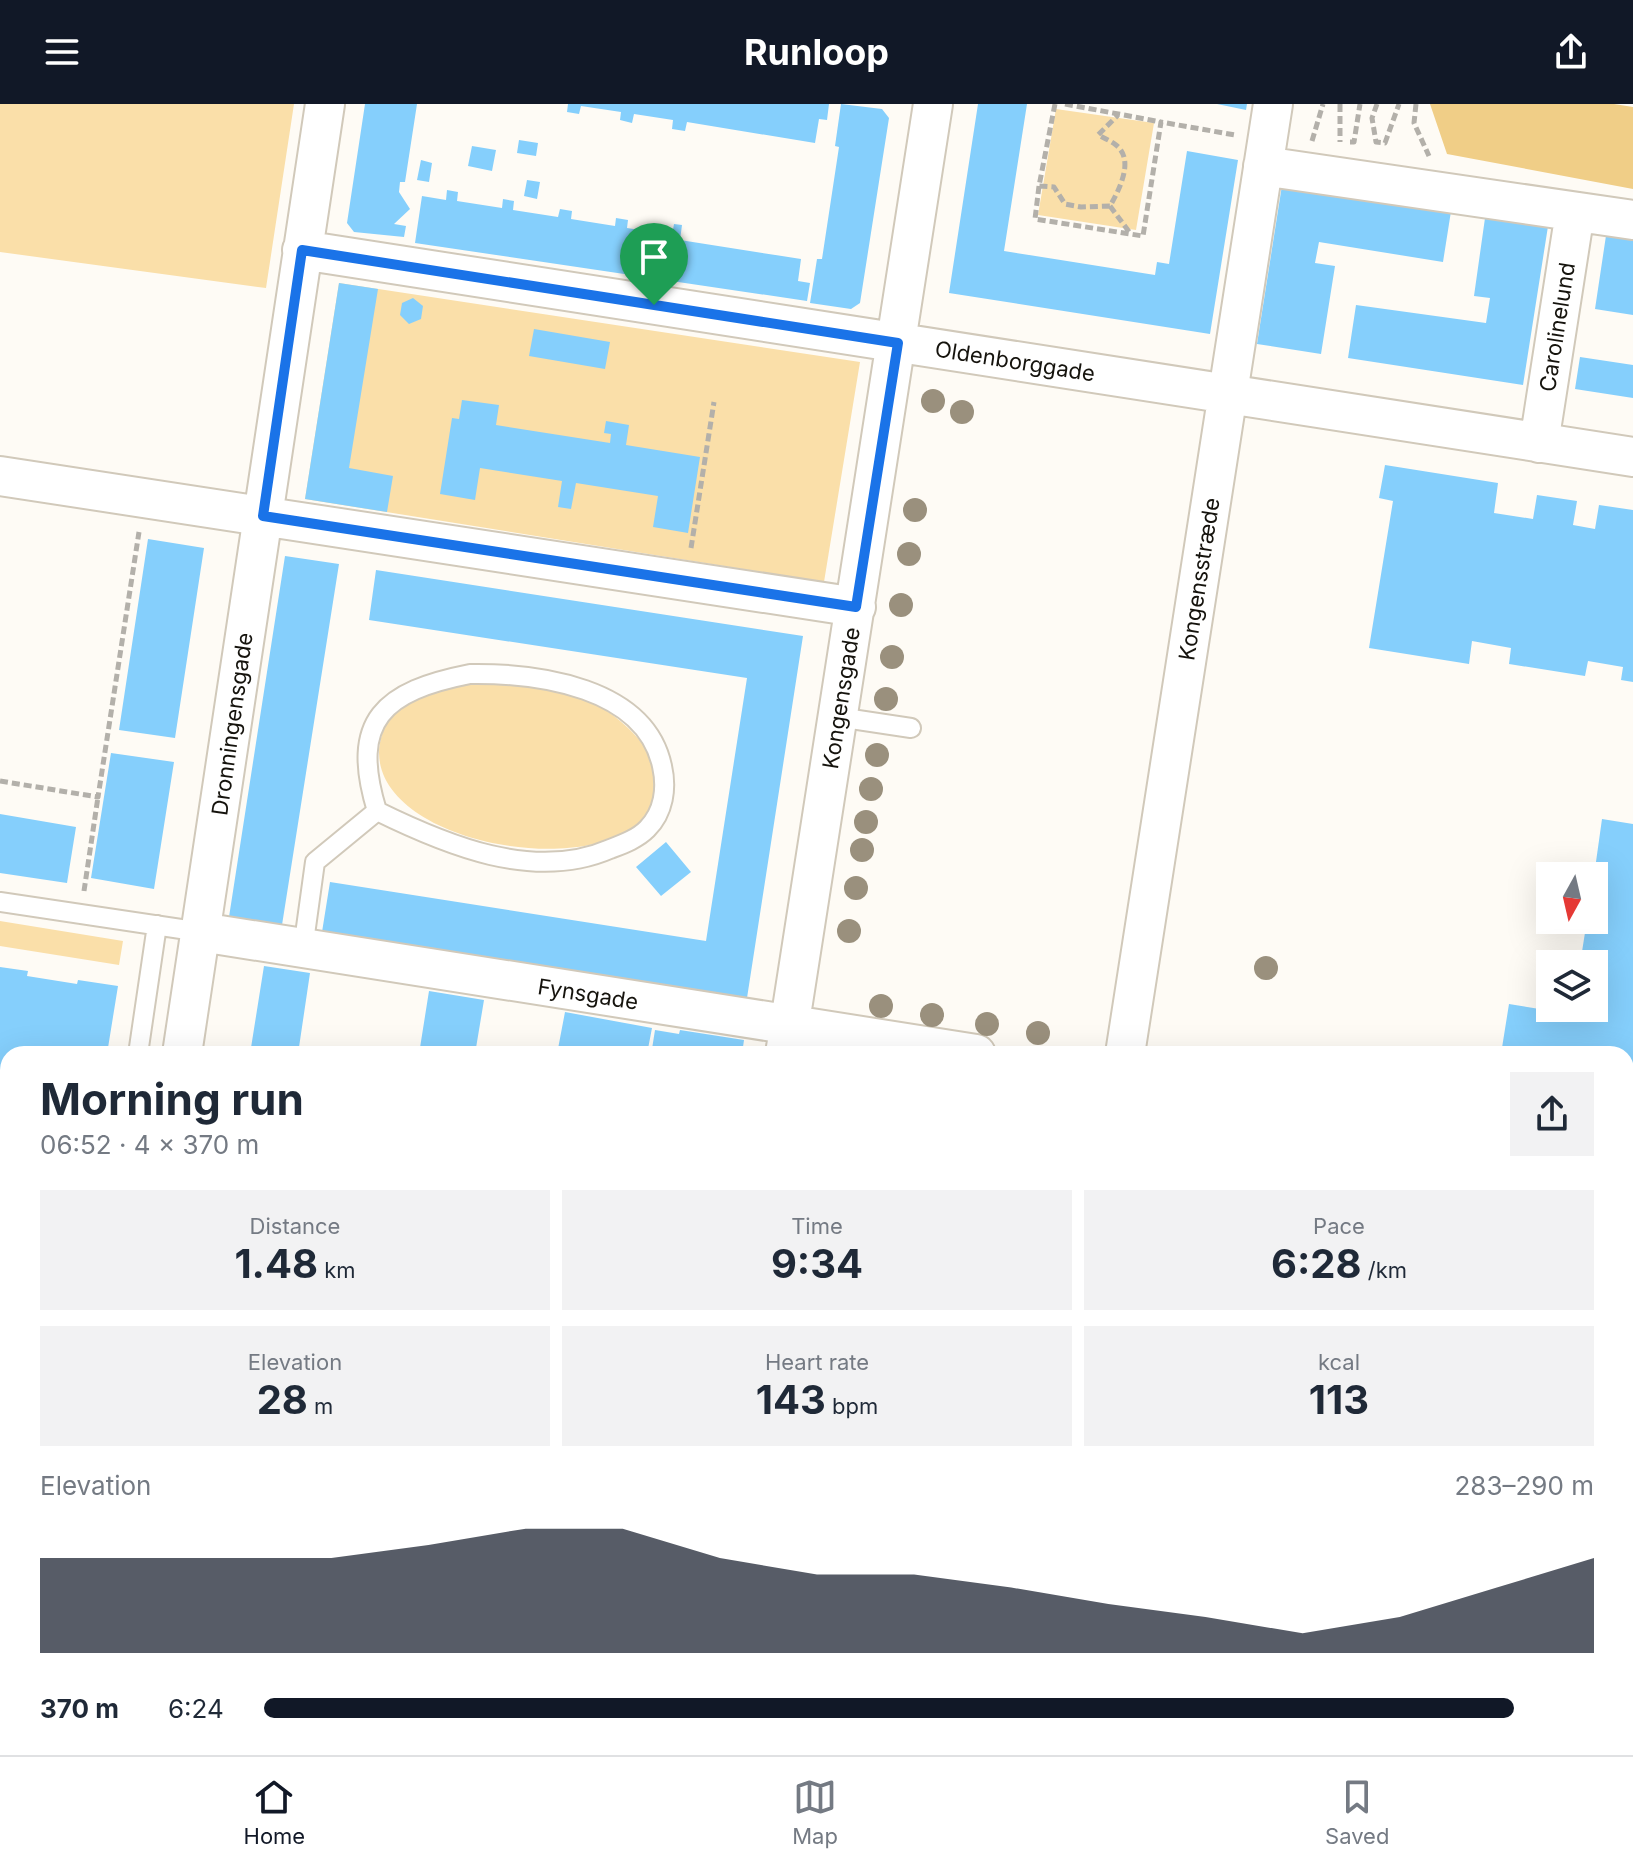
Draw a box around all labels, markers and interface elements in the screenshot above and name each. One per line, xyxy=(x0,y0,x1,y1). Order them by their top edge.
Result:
icon: menu xyxy=(40,30,84,74)
text: Runloop xyxy=(744,30,889,74)
icon: share xyxy=(1549,30,1593,74)
pin xyxy=(620,223,688,305)
icon: arrive xyxy=(632,235,676,279)
street label: Carolinelund xyxy=(1534,260,1580,394)
street label: Oldenborggade xyxy=(933,336,1097,386)
street label: Kongensstræde xyxy=(1173,496,1225,662)
street label: Kongensgade xyxy=(817,625,865,771)
street label: Dronningensgade xyxy=(206,631,258,817)
north arrow xyxy=(1536,862,1608,934)
map controls xyxy=(1536,862,1608,1022)
button: layers xyxy=(1536,950,1608,1022)
street label: Fynsgade xyxy=(536,973,640,1015)
text: Morning run xyxy=(40,1072,304,1126)
button: share xyxy=(1510,1072,1594,1156)
text: 06:52 · 4 × 370 m xyxy=(40,1129,259,1160)
text: Distance xyxy=(250,1213,340,1239)
text: Time xyxy=(791,1213,843,1239)
text: Pace xyxy=(1313,1213,1365,1239)
text: 1.48 xyxy=(234,1239,318,1288)
text: 9:34 xyxy=(771,1239,863,1288)
text: 6:28 xyxy=(1271,1239,1362,1288)
text: km xyxy=(318,1257,356,1283)
text: /km xyxy=(1362,1257,1407,1283)
text: Elevation xyxy=(248,1349,342,1375)
text: Heart rate xyxy=(765,1349,869,1375)
text: kcal xyxy=(1318,1349,1360,1375)
text: 28 xyxy=(257,1375,308,1424)
text: 143 xyxy=(756,1375,826,1424)
text: 113 xyxy=(1309,1375,1369,1424)
text: m xyxy=(308,1393,333,1419)
text: bpm xyxy=(826,1393,878,1419)
text: Elevation xyxy=(40,1470,151,1501)
text: 283–290 m xyxy=(1455,1470,1594,1501)
text: 370 m xyxy=(40,1693,119,1724)
text: 6:24 xyxy=(168,1693,224,1724)
tab: Home xyxy=(244,1775,305,1849)
tab: Map xyxy=(792,1775,838,1849)
tab: Saved xyxy=(1325,1775,1389,1849)

